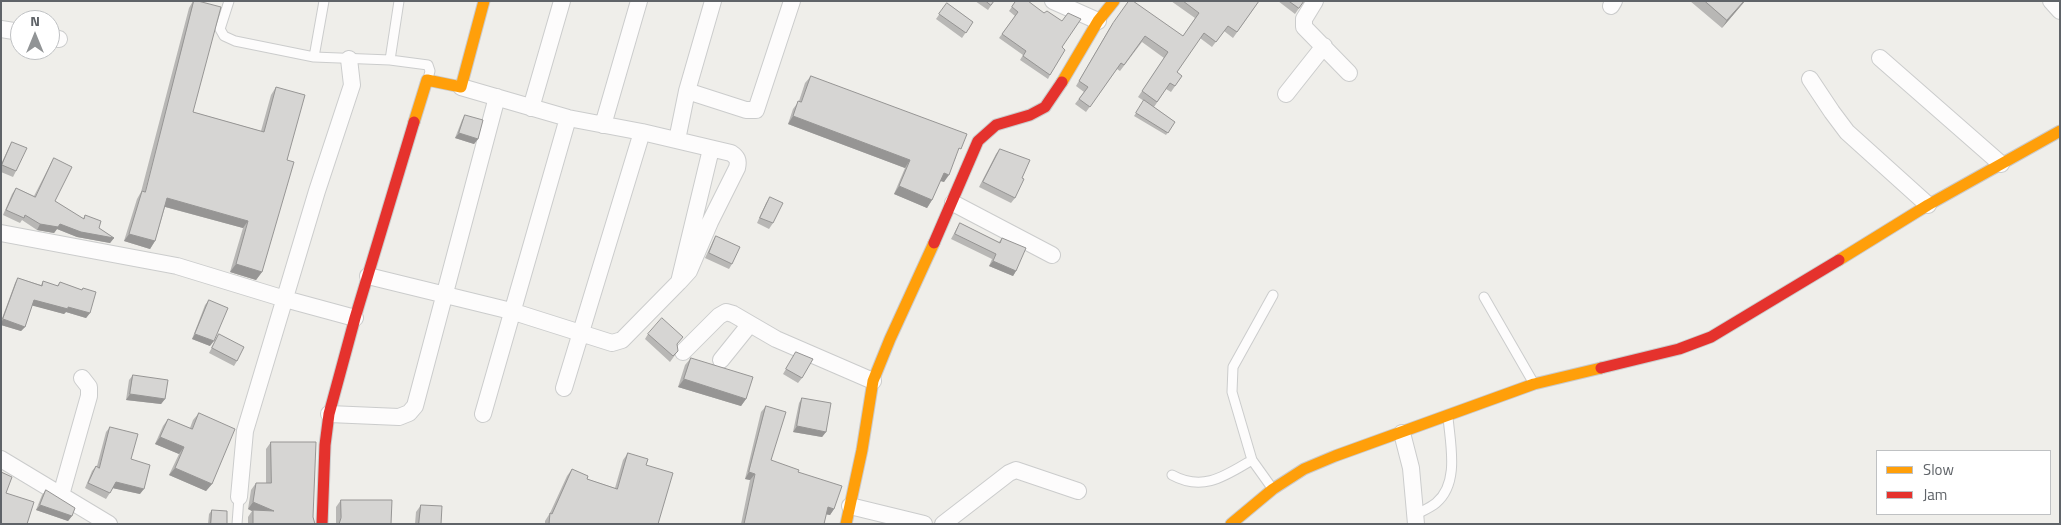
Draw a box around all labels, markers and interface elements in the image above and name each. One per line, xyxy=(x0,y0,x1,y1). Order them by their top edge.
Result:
north arrow xyxy=(10,10,60,60)
text: N xyxy=(30,10,40,31)
legend xyxy=(1876,450,2051,515)
text: Slow xyxy=(1923,458,1954,481)
text: Jam xyxy=(1923,483,1947,506)

